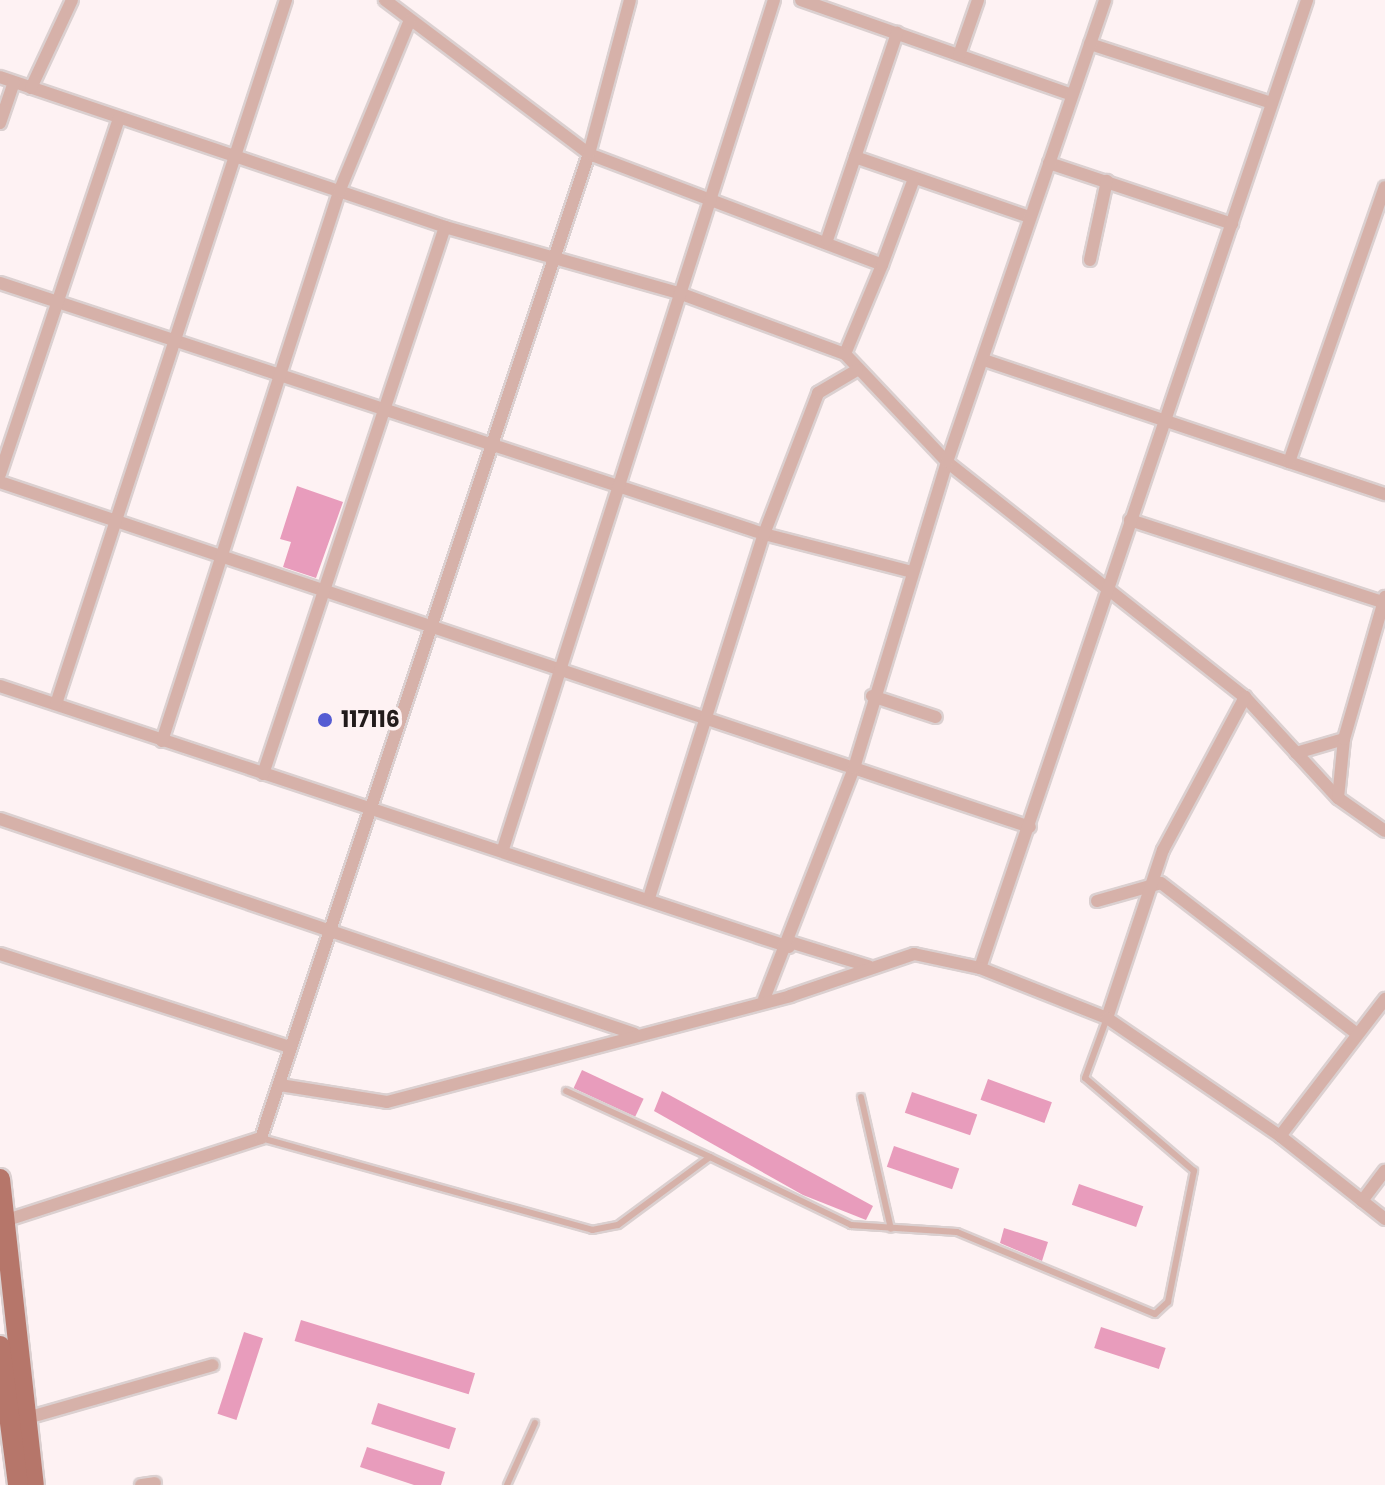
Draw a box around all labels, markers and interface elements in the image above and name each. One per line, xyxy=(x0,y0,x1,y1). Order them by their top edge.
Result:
place label: 117116 xyxy=(341,707,400,733)
marker: 117116 xyxy=(316,711,334,729)

